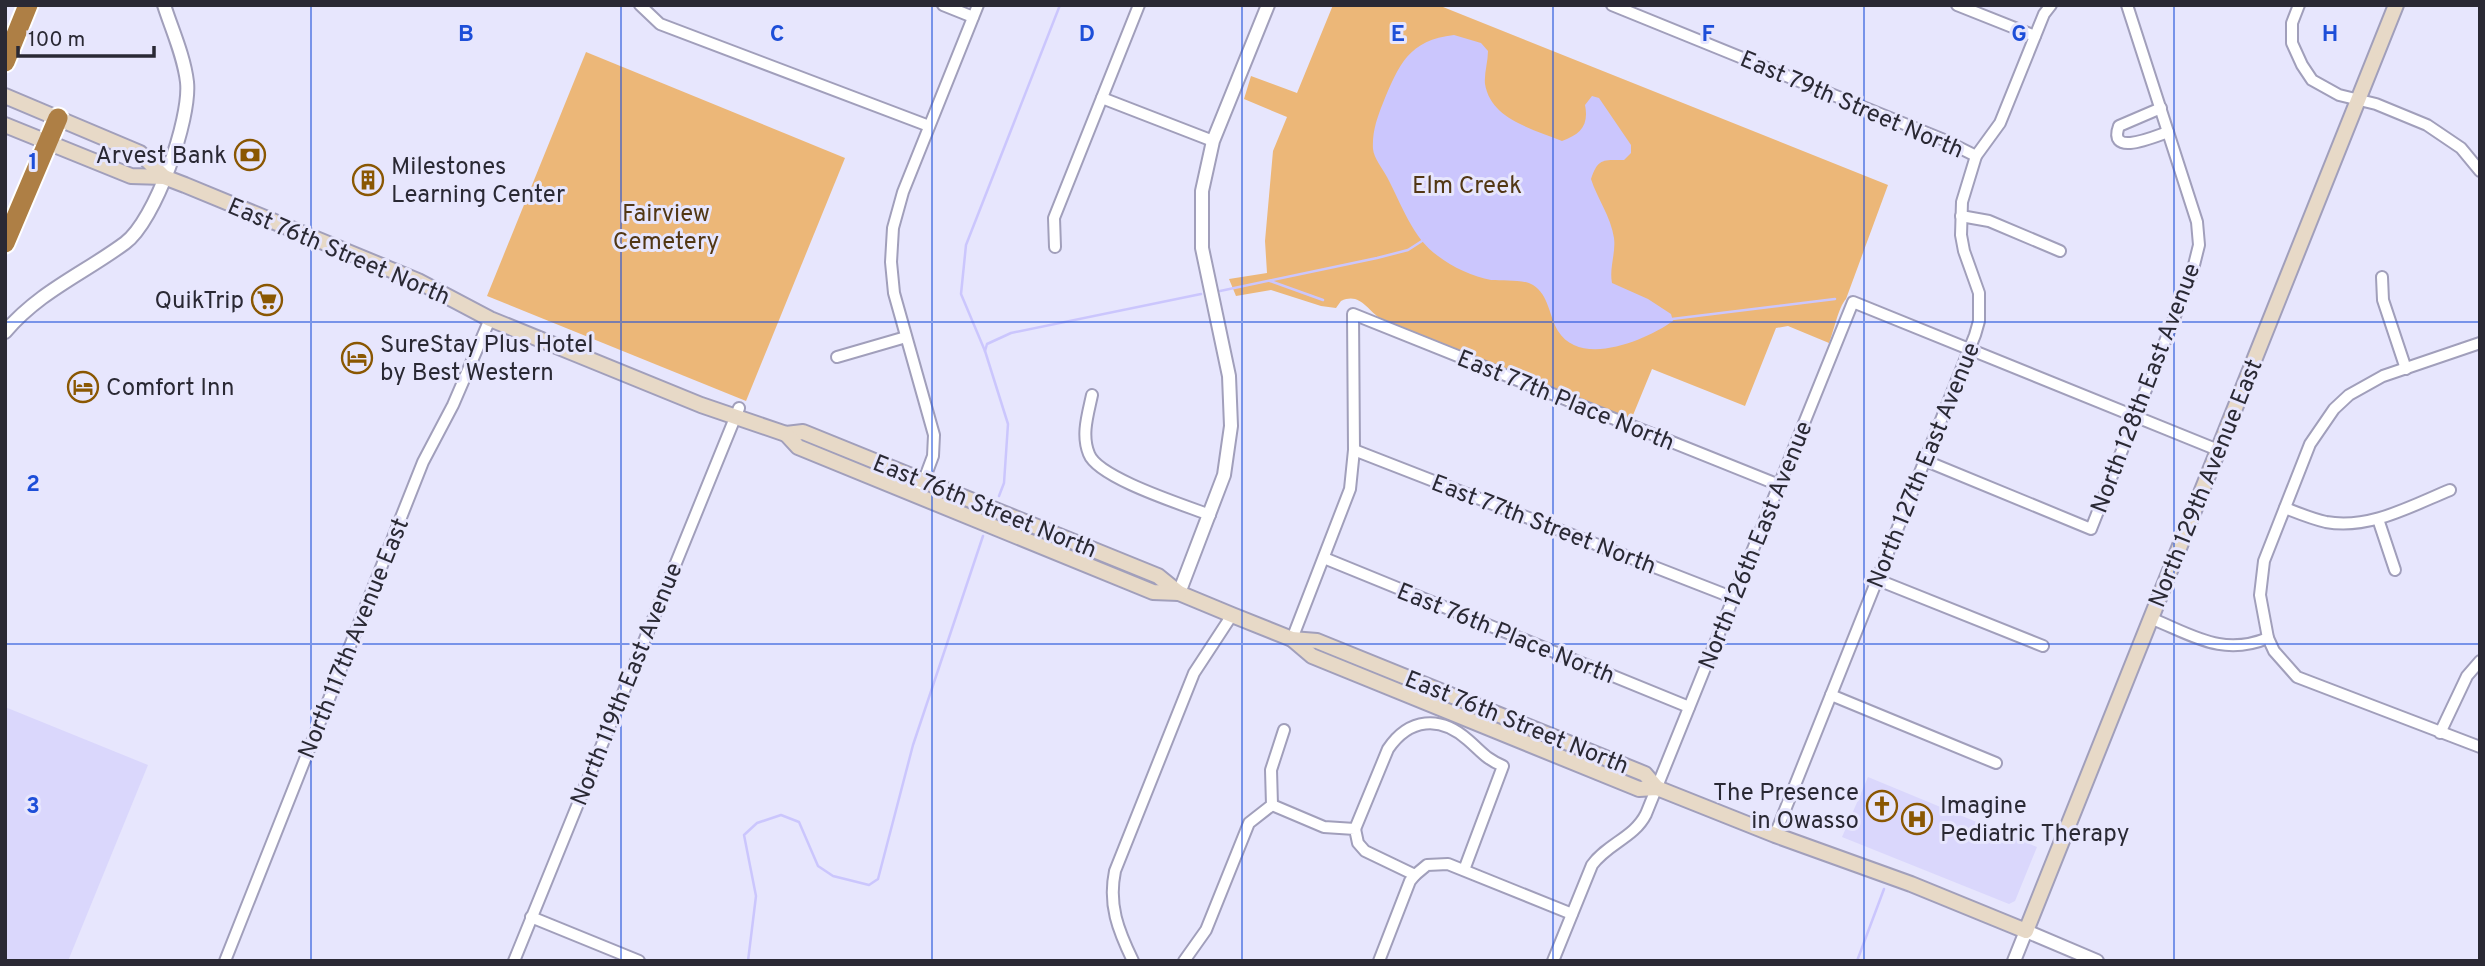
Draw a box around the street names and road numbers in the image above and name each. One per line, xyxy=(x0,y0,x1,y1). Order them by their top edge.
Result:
street label: East 79th Street North xyxy=(1735,45,1968,167)
street label: East 76th Street North xyxy=(222,192,454,313)
street label: North 128th East Avenue xyxy=(2085,260,2208,518)
street label: North 127th East Avenue xyxy=(1862,338,1988,593)
street label: East 77th Place North xyxy=(1452,345,1678,459)
street label: North 129th Avenue East xyxy=(2143,355,2270,612)
street label: North 126th East Avenue xyxy=(1693,417,1820,674)
street label: East 76th Street North xyxy=(868,449,1101,567)
street label: East 77th Street North xyxy=(1427,469,1660,583)
street label: North 117th Avenue East xyxy=(293,514,417,764)
street label: North 119th East Avenue xyxy=(565,559,690,811)
street label: East 76th Place North xyxy=(1392,577,1619,692)
street label: East 76th Street North xyxy=(1400,665,1633,783)

